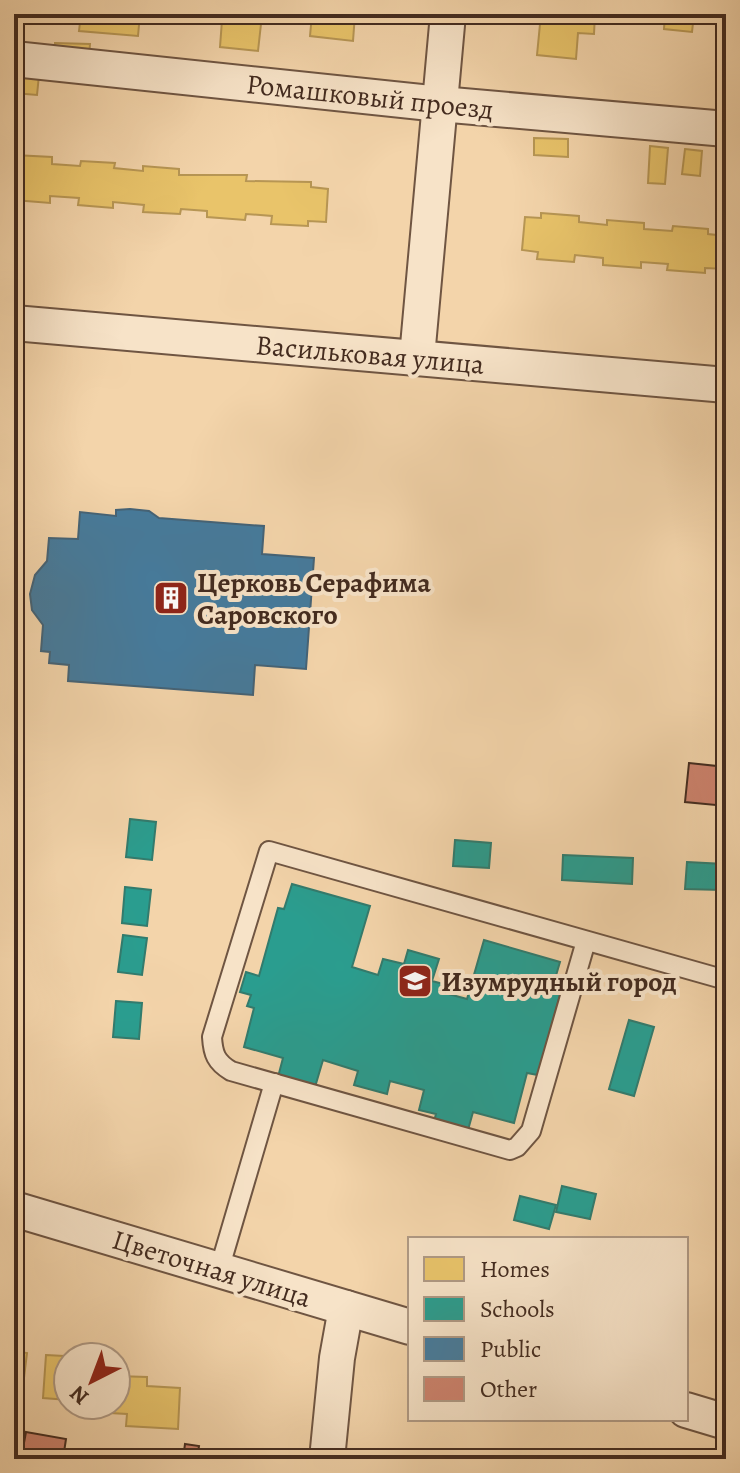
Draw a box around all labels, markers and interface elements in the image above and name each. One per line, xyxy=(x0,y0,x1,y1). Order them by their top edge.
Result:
street label: Ромашковый проезд xyxy=(244,65,495,129)
street label: Васильковая улица xyxy=(254,326,486,384)
place label: Церковь Серафима Саровского xyxy=(197,564,431,634)
building icon: Церковь Серафима Саровского xyxy=(152,579,190,617)
school or university icon: Изумрудный город xyxy=(396,962,434,1000)
place label: Изумрудный город xyxy=(441,963,677,1001)
street label: Цветочная улица xyxy=(108,1221,316,1317)
legend xyxy=(408,1237,688,1421)
text: Homes xyxy=(480,1253,550,1285)
text: Schools xyxy=(480,1293,555,1325)
text: Public xyxy=(480,1333,541,1365)
north arrow xyxy=(52,1341,132,1421)
text: Other xyxy=(480,1373,537,1405)
text: N xyxy=(63,1379,95,1412)

